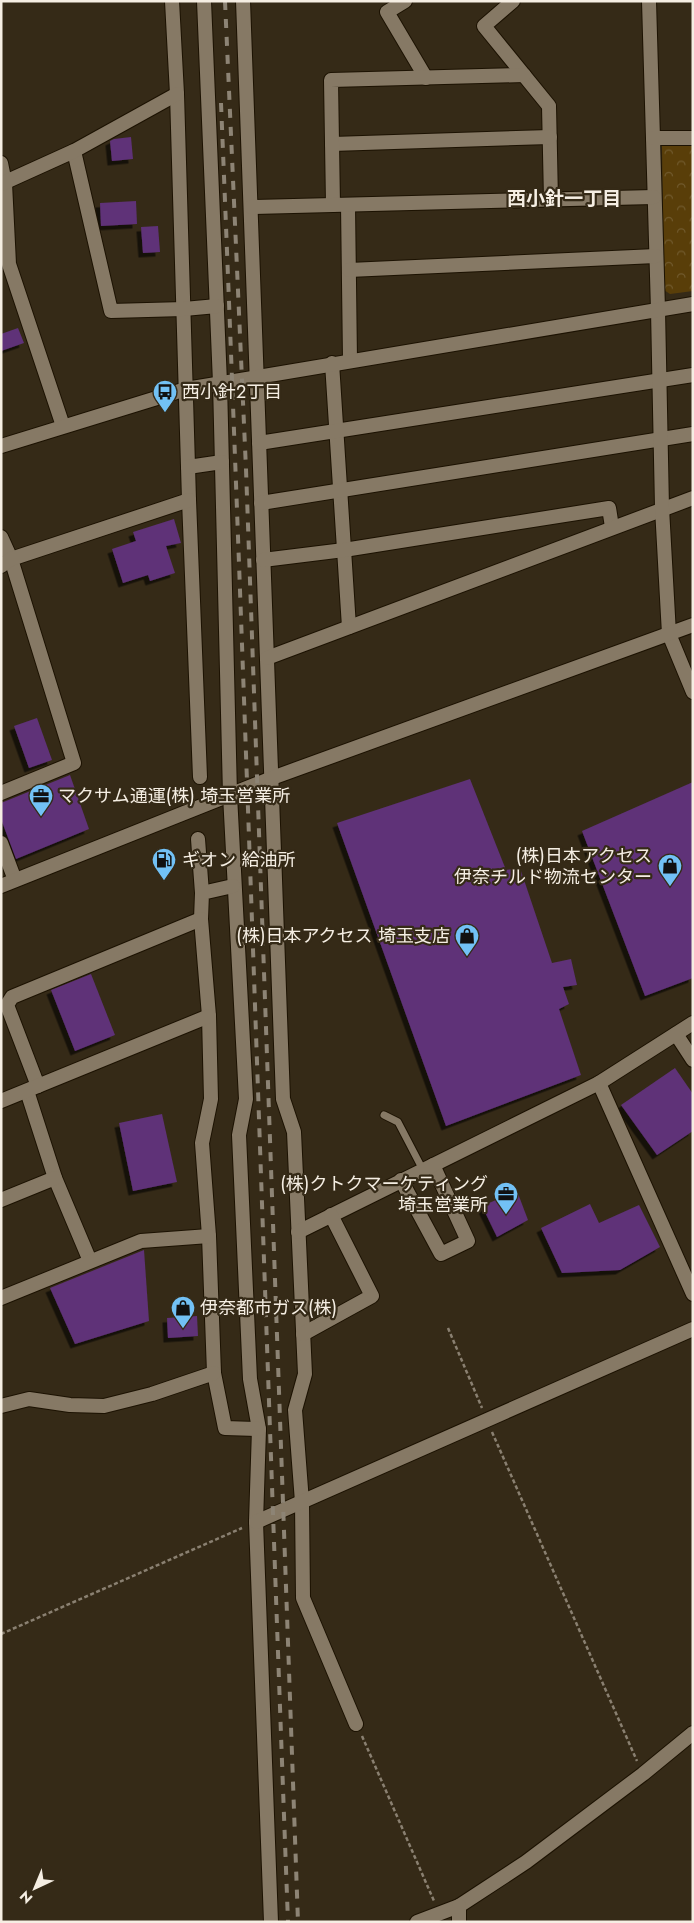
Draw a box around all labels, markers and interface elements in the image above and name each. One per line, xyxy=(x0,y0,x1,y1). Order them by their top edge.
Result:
district label: 西小針一丁目 xyxy=(507,185,621,212)
bus stop icon: 西小針2丁目 xyxy=(152,379,178,413)
place label: 西小針2丁目 xyxy=(182,379,282,405)
office icon: マクサム通運(株) 埼玉営業所 xyxy=(28,783,54,817)
place label: マクサム通運(株) 埼玉営業所 xyxy=(58,783,290,809)
place label: (株)日本アクセス 伊奈チルド物流センター xyxy=(454,843,652,890)
fuel station icon: ギオン 給油所 xyxy=(151,847,177,881)
place label: ギオン 給油所 xyxy=(182,847,295,873)
shop icon: (株)日本アクセス 伊奈チルド物流センター xyxy=(657,853,683,887)
place label: (株)日本アクセス 埼玉支店 xyxy=(236,923,450,949)
shop icon: (株)日本アクセス 埼玉支店 xyxy=(454,923,480,957)
place label: (株)クトクマーケティング 埼玉営業所 xyxy=(280,1171,488,1218)
office icon: (株)クトクマーケティング 埼玉営業所 xyxy=(493,1181,519,1215)
shop icon: 伊奈都市ガス(株) xyxy=(170,1295,196,1329)
place label: 伊奈都市ガス(株) xyxy=(200,1295,337,1321)
north arrow xyxy=(10,1863,60,1913)
text: N xyxy=(15,1886,37,1908)

